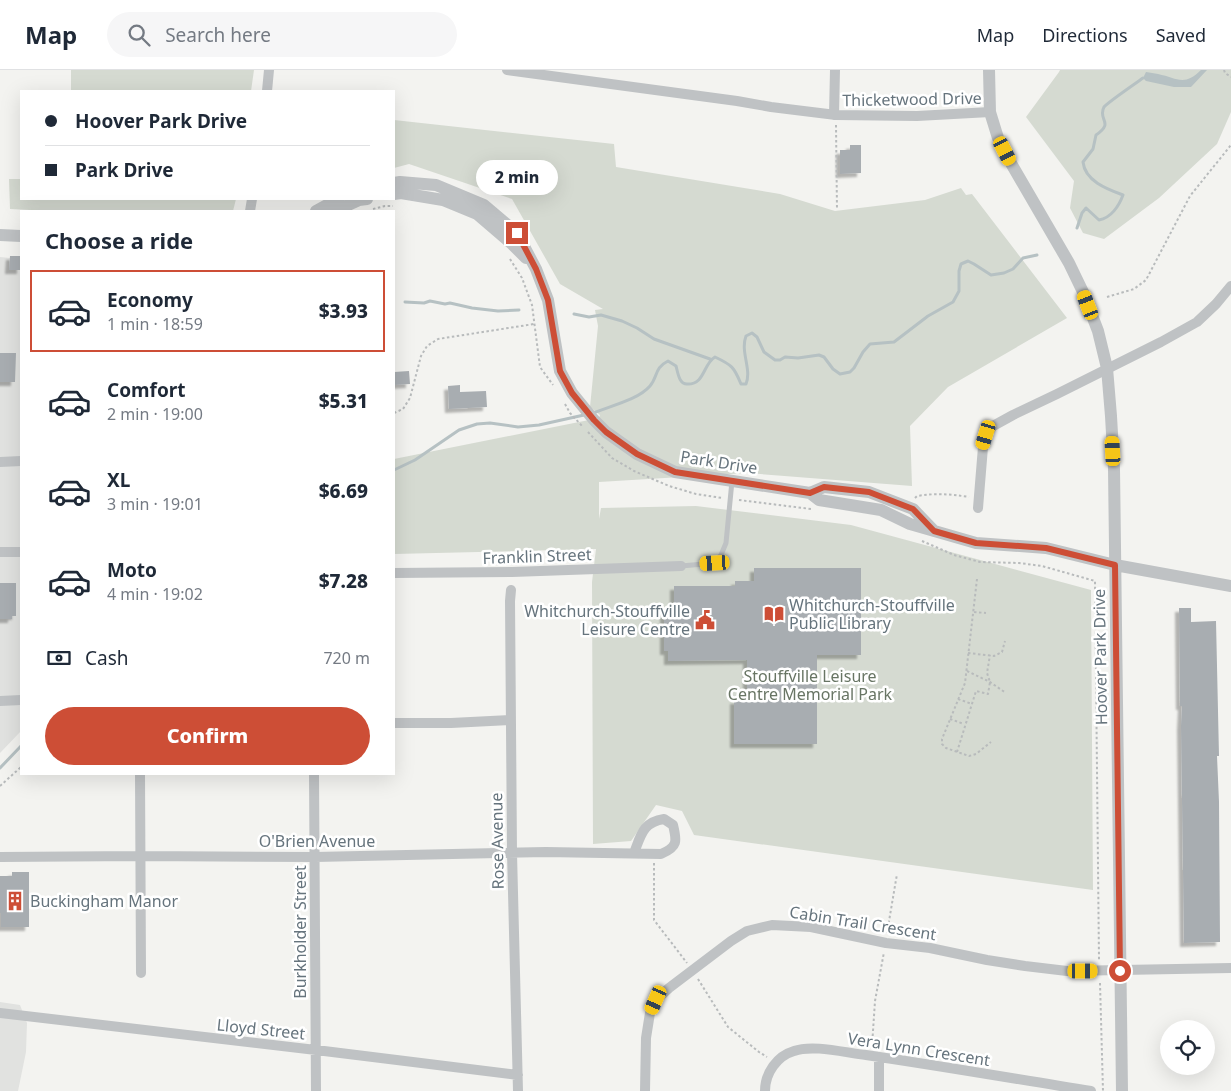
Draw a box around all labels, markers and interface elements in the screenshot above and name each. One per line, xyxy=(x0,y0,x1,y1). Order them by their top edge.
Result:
search box xyxy=(107,12,457,57)
text: Map xyxy=(25,18,77,51)
icon: search xyxy=(125,21,153,49)
text: Search here xyxy=(165,22,271,48)
text: Map xyxy=(977,23,1014,47)
text: Directions xyxy=(1042,23,1128,47)
text: Saved xyxy=(1156,23,1206,47)
street label: Thicketwood Drive xyxy=(842,87,982,111)
text: Hoover Park Drive xyxy=(75,108,247,134)
car xyxy=(991,134,1018,168)
text: Park Drive xyxy=(75,157,174,183)
callout: 2 min xyxy=(476,160,558,196)
text: 2 min xyxy=(495,166,539,188)
route end xyxy=(506,222,528,244)
text: Choose a ride xyxy=(45,225,193,255)
text: Economy xyxy=(107,287,193,313)
car xyxy=(1075,288,1100,322)
icon: car xyxy=(47,289,92,334)
text: $3.93 xyxy=(319,298,368,324)
text: 1 min · 18:59 xyxy=(107,313,203,335)
text: Comfort xyxy=(107,377,186,403)
icon: car xyxy=(47,379,92,424)
text: $5.31 xyxy=(319,388,368,414)
text: 2 min · 19:00 xyxy=(107,403,203,425)
car xyxy=(974,418,997,452)
car xyxy=(1104,436,1121,466)
street label: Park Drive xyxy=(679,445,759,479)
text: XL xyxy=(107,467,130,493)
icon: car xyxy=(47,469,92,514)
text: $6.69 xyxy=(319,478,368,504)
text: 3 min · 19:01 xyxy=(107,493,203,515)
street label: Franklin Street xyxy=(482,543,592,569)
car xyxy=(699,555,730,571)
text: Moto xyxy=(107,557,157,583)
icon: car xyxy=(47,559,92,604)
text: $7.28 xyxy=(319,568,368,594)
text: 4 min · 19:02 xyxy=(107,583,203,605)
street label: Hoover Park Drive xyxy=(1088,589,1112,725)
place label: Whitchurch-Stouffville Public Library xyxy=(789,594,955,634)
place label: Whitchurch-Stouffville Leisure Centre xyxy=(524,600,690,640)
library icon: Whitchurch-Stouffville Public Library xyxy=(763,603,785,625)
public building icon: Whitchurch-Stouffville Leisure Centre xyxy=(694,609,716,631)
icon: cash xyxy=(45,644,73,672)
text: Cash xyxy=(85,645,129,671)
text: 720 m xyxy=(323,647,370,669)
park label: Stouffville Leisure Centre Memorial Park xyxy=(728,665,893,705)
button: Confirm xyxy=(45,707,370,765)
street label: Rose Avenue xyxy=(485,792,509,890)
street label: O'Brien Avenue xyxy=(259,830,375,852)
street label: Burkholder Street xyxy=(289,865,311,999)
building icon: Buckingham Manor xyxy=(4,890,26,912)
place label: Buckingham Manor xyxy=(30,890,178,912)
street label: Cabin Trail Crescent xyxy=(788,901,938,946)
route start xyxy=(1109,960,1131,982)
car xyxy=(1068,964,1098,979)
car xyxy=(643,983,668,1017)
street label: Lloyd Street xyxy=(216,1013,306,1045)
map controls xyxy=(1160,1020,1215,1075)
button: locate xyxy=(1160,1020,1215,1075)
street label: Vera Lynn Crescent xyxy=(846,1027,992,1071)

